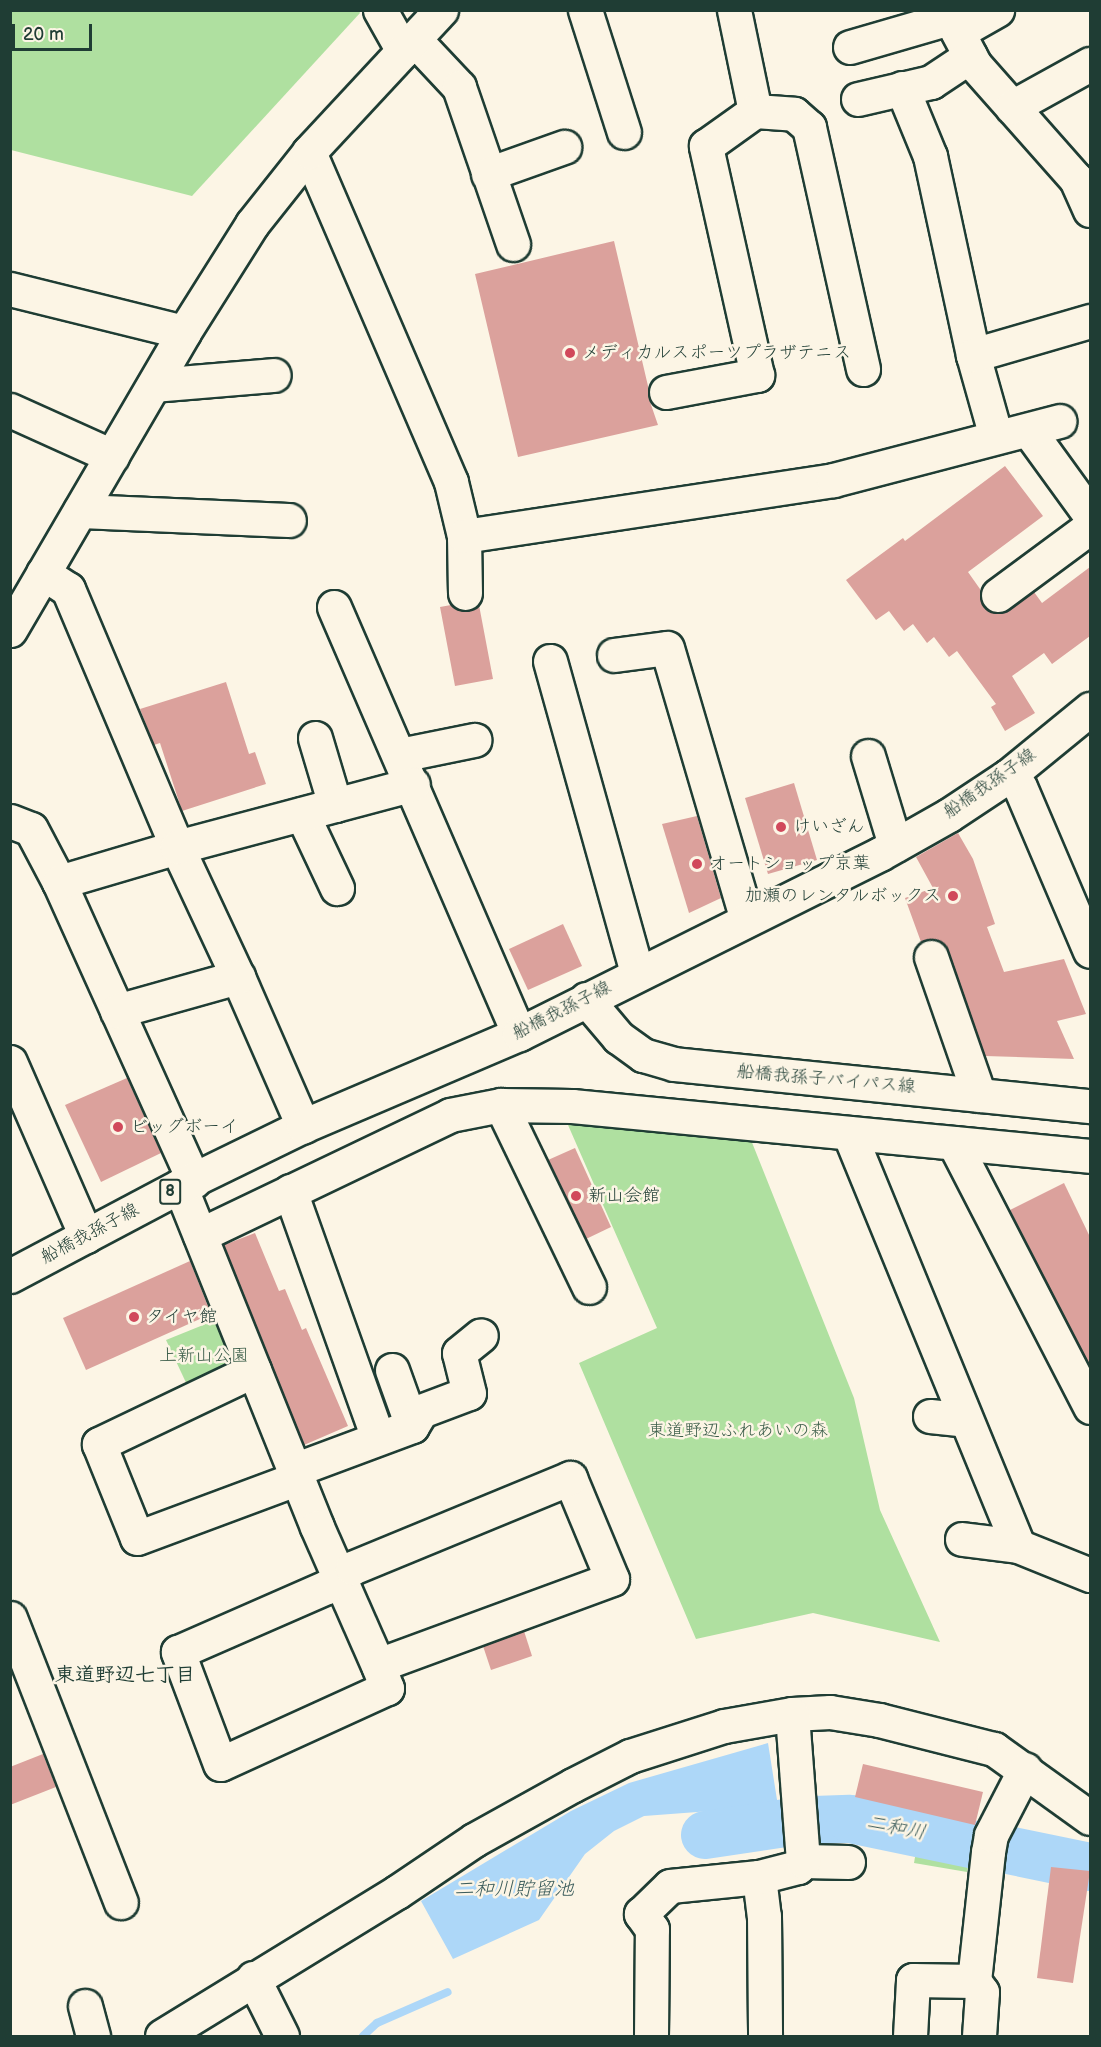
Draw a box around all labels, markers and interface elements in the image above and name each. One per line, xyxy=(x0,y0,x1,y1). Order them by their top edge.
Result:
scale bar xyxy=(15,12,94,50)
text: 20 m xyxy=(23,24,64,45)
place label: メディカルスポーツプラザテニス xyxy=(582,342,852,364)
marker: メディカルスポーツプラザテニス xyxy=(563,346,577,360)
street label: 船橋我孫子線 xyxy=(940,744,1040,824)
place label: けいざん xyxy=(793,816,865,838)
marker: けいざん xyxy=(774,820,788,834)
place label: オートショップ京葉 xyxy=(709,853,871,875)
marker: オートショップ京葉 xyxy=(690,857,704,871)
place label: 加瀬のレンタルボックス xyxy=(743,885,941,907)
marker: 加瀬のレンタルボックス xyxy=(946,889,960,903)
street label: 船橋我孫子線 xyxy=(509,977,615,1045)
street label: 船橋我孫子バイパス線 xyxy=(735,1061,917,1099)
place label: ビッグボーイ xyxy=(130,1116,238,1138)
marker: ビッグボーイ xyxy=(111,1120,125,1134)
road number: 8 xyxy=(158,1179,182,1205)
place label: 新山会館 xyxy=(588,1185,660,1207)
marker: 新山会館 xyxy=(569,1189,583,1203)
street label: 船橋我孫子線 xyxy=(37,1199,143,1269)
place label: タイヤ館 xyxy=(146,1306,218,1328)
marker: タイヤ館 xyxy=(127,1310,141,1324)
park label: 上新山公園 xyxy=(159,1345,249,1367)
park label: 東道野辺ふれあいの森 xyxy=(648,1420,828,1442)
district label: 東道野辺七丁目 xyxy=(55,1663,195,1687)
water label: 二和川 xyxy=(864,1810,928,1846)
water label: 二和川貯留池 xyxy=(454,1877,574,1901)

